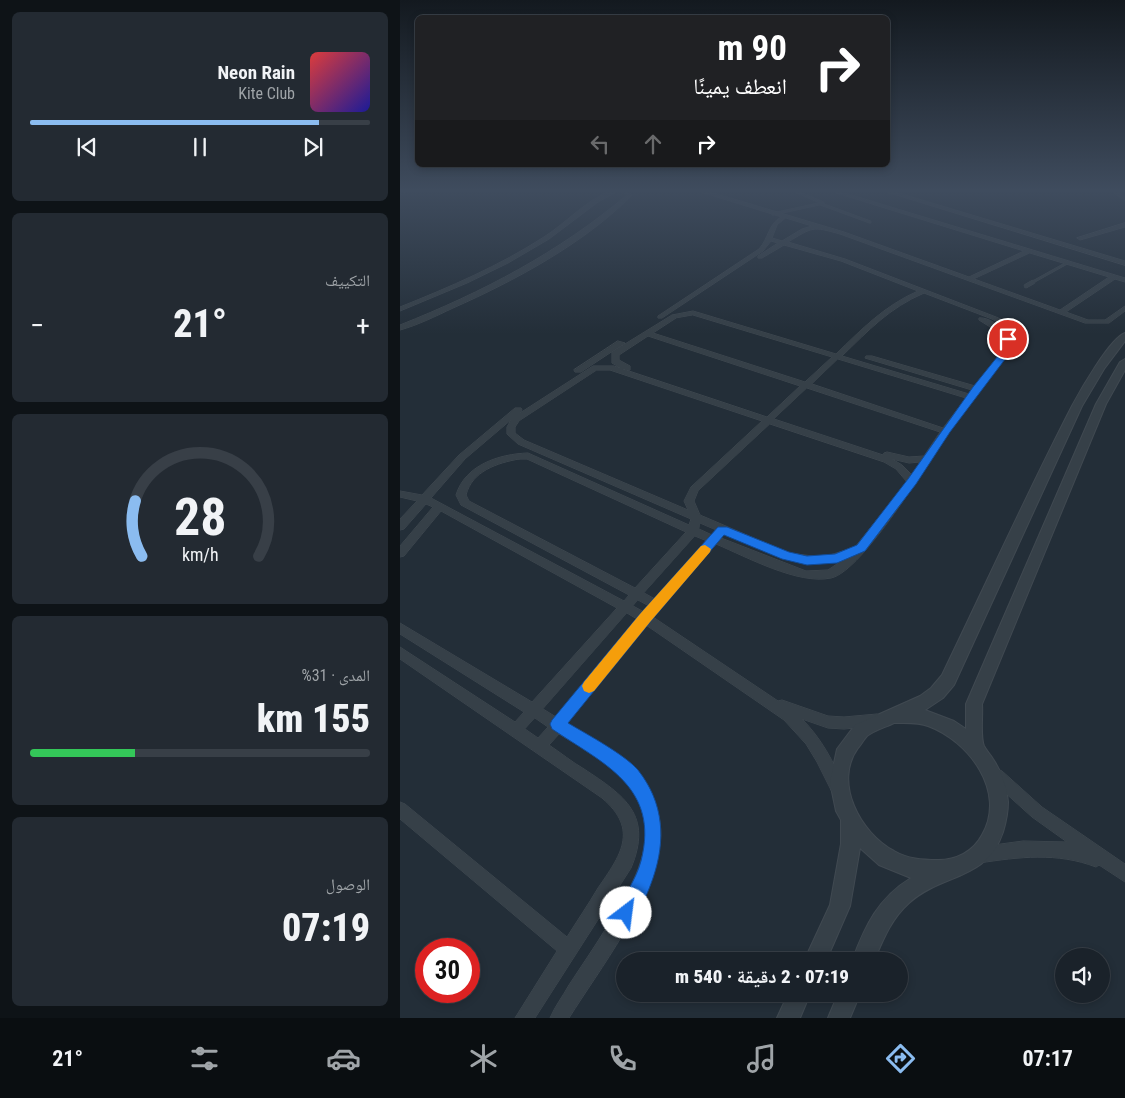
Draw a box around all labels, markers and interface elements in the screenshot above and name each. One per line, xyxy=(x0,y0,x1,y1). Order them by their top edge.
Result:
text: 90 m xyxy=(718,28,787,69)
icon: right xyxy=(805,35,870,100)
text: Neon Rain xyxy=(217,61,295,84)
text: انعطف يمينًا xyxy=(693,74,787,99)
text: Kite Club xyxy=(238,84,295,103)
icon: left xyxy=(586,130,614,158)
icon: ahead xyxy=(639,130,667,158)
icon: right xyxy=(692,130,720,158)
icon: previous xyxy=(73,133,101,161)
icon: pause xyxy=(186,133,214,161)
icon: next xyxy=(299,133,327,161)
text: التكييف xyxy=(325,271,370,290)
text: 21° xyxy=(173,302,227,346)
text: − xyxy=(30,309,44,342)
text: + xyxy=(356,309,370,342)
pin xyxy=(987,318,1029,360)
icon: arrive xyxy=(994,325,1022,353)
text: 28 xyxy=(174,487,226,548)
text: km/h xyxy=(182,544,218,565)
text: المدى · 31% xyxy=(302,666,370,685)
text: 155 km xyxy=(257,697,370,741)
text: الوصول xyxy=(326,875,370,894)
position arrow xyxy=(599,886,651,938)
text: 07:19 xyxy=(282,906,370,950)
speed limit sign: 30 xyxy=(415,938,480,1003)
map controls xyxy=(1055,948,1110,1003)
button: sound xyxy=(1055,948,1110,1003)
text: 07:19 · 2 دقيقة · 540 m xyxy=(675,965,849,988)
icon: filters xyxy=(187,1041,222,1076)
icon: car xyxy=(326,1041,361,1076)
icon: climate xyxy=(466,1041,501,1076)
icon: phone xyxy=(605,1041,640,1076)
icon: music xyxy=(744,1041,779,1076)
icon: directions xyxy=(883,1041,918,1076)
text: 21° xyxy=(52,1046,83,1071)
text: 07:17 xyxy=(1022,1046,1073,1071)

